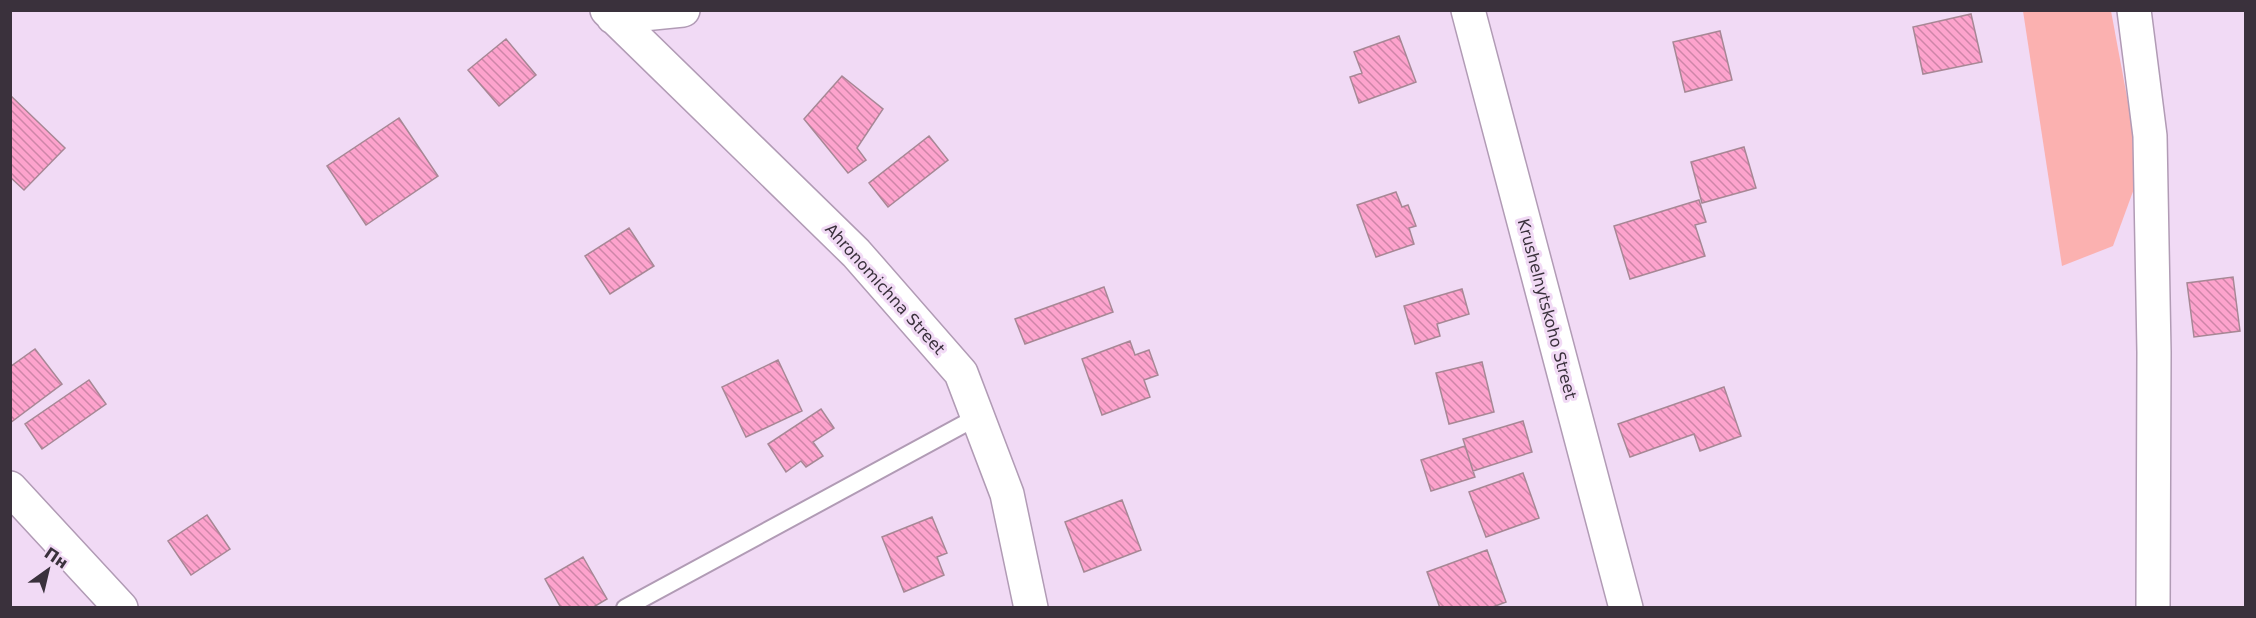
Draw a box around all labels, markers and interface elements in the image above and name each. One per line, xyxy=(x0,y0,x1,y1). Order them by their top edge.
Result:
street label: Krushelnytskoho Street xyxy=(1514,217,1580,401)
street label: Ahronomichna Street xyxy=(821,220,949,358)
north arrow xyxy=(18,540,78,600)
text: Пн xyxy=(41,543,72,573)

